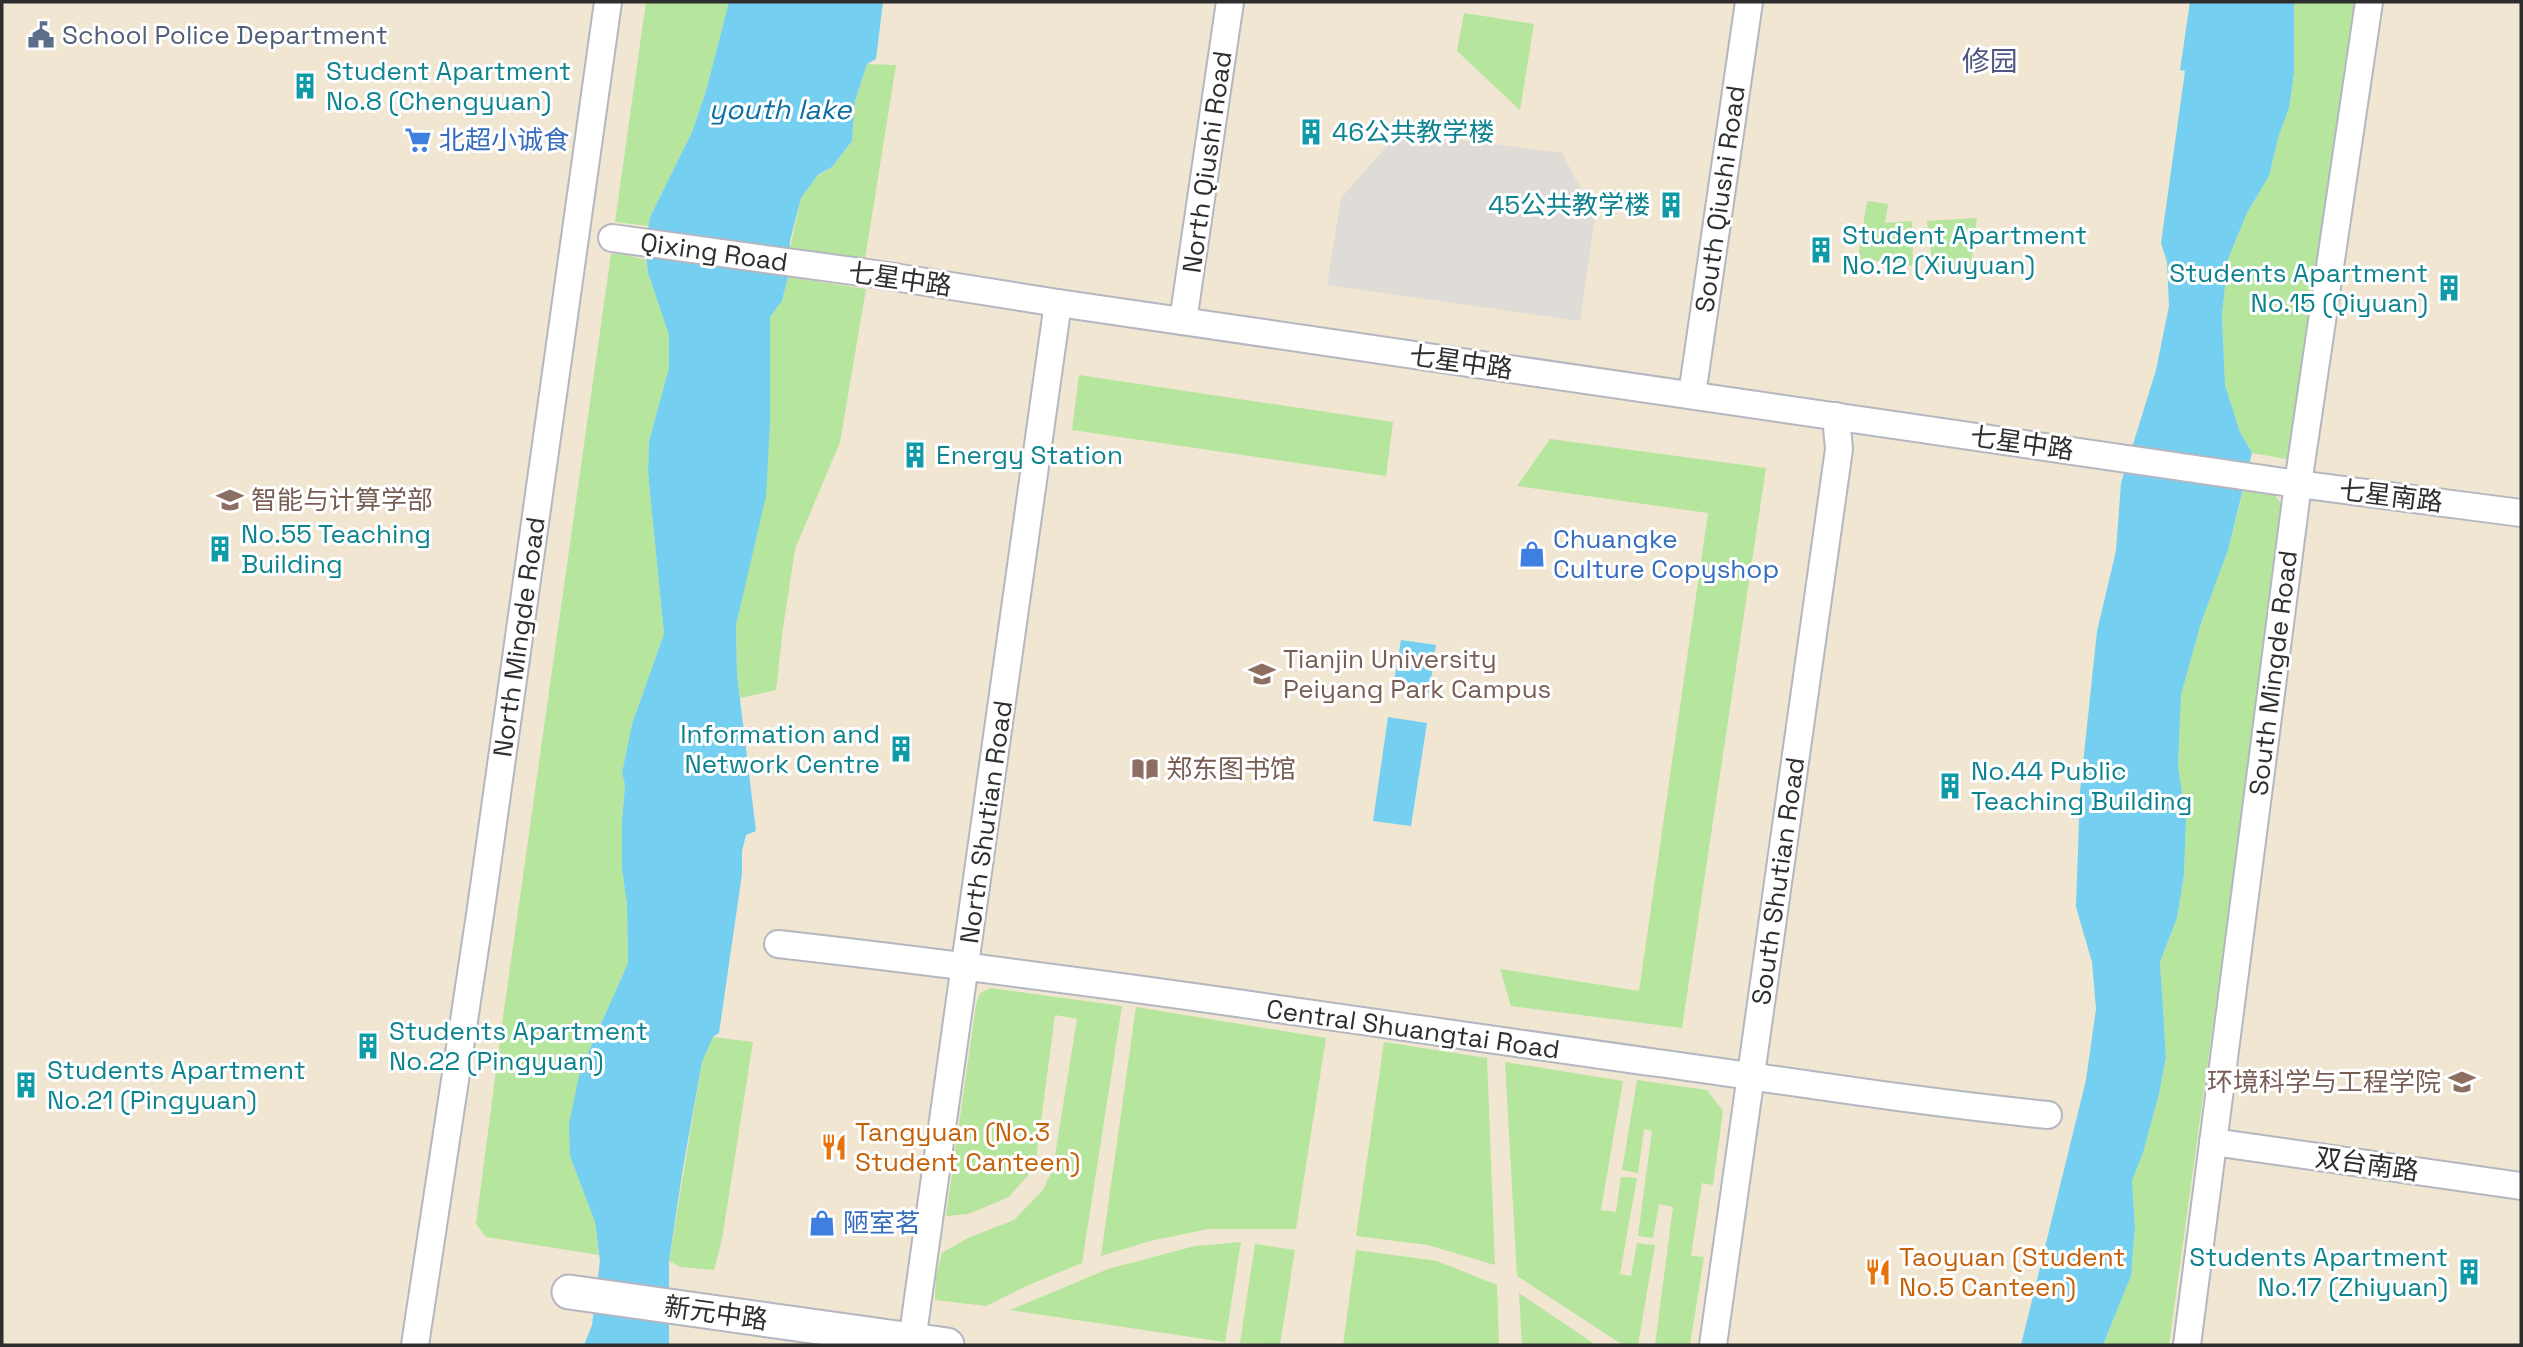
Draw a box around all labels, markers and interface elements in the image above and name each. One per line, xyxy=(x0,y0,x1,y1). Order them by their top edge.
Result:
place label: School Police Department xyxy=(62,18,388,52)
public building icon: School Police Department xyxy=(26,20,56,50)
district label: 修园 xyxy=(1962,43,2018,79)
street label: North Qiushi Road xyxy=(1175,49,1239,275)
place label: Student Apartment No.8 (Chengyuan) xyxy=(326,54,571,118)
building icon: Student Apartment No.8 (Chengyuan) xyxy=(290,71,320,101)
street label: South Qiushi Road xyxy=(1687,83,1753,315)
water label: youth lake xyxy=(709,91,853,127)
place label: 46公共教学楼 xyxy=(1332,115,1494,149)
building icon: 46公共教学楼 xyxy=(1296,117,1326,147)
place label: 北超小诚食 xyxy=(439,123,569,157)
supermarket icon: 北超小诚食 xyxy=(403,125,433,155)
place label: 45公共教学楼 xyxy=(1488,188,1650,222)
building icon: 45公共教学楼 xyxy=(1656,190,1686,220)
place label: Student Apartment No.12 (Xiuyuan) xyxy=(1842,218,2087,282)
street label: Qixing Road xyxy=(638,225,790,279)
building icon: Student Apartment No.12 (Xiuyuan) xyxy=(1806,235,1836,265)
street label: 七星中路 xyxy=(846,255,954,303)
place label: Students Apartment No.15 (Qiyuan) xyxy=(2169,256,2428,320)
building icon: Students Apartment No.15 (Qiyuan) xyxy=(2434,273,2464,303)
street label: 七星中路 xyxy=(1407,338,1515,386)
street label: 七星中路 xyxy=(1968,419,2076,467)
place label: Energy Station xyxy=(936,438,1123,472)
building icon: Energy Station xyxy=(900,440,930,470)
street label: 七星南路 xyxy=(2337,473,2445,519)
place label: 智能与计算学部 xyxy=(251,483,433,517)
school or university icon: 智能与计算学部 xyxy=(215,485,245,515)
street label: North Mingde Road xyxy=(485,515,553,759)
place label: No.55 Teaching Building xyxy=(241,517,431,581)
place label: Chuangke Culture Copyshop xyxy=(1553,522,1779,586)
building icon: No.55 Teaching Building xyxy=(205,534,235,564)
shop icon: Chuangke Culture Copyshop xyxy=(1517,539,1547,569)
street label: South Mingde Road xyxy=(2241,549,2305,797)
place label: Tianjin University Peiyang Park Campus xyxy=(1283,642,1551,706)
school or university icon: Tianjin University Peiyang Park Campus xyxy=(1247,659,1277,689)
street label: North Shutian Road xyxy=(952,698,1020,946)
place label: Information and Network Centre xyxy=(680,717,880,781)
building icon: Information and Network Centre xyxy=(886,734,916,764)
place label: 郑东图书馆 xyxy=(1166,752,1296,786)
library icon: 郑东图书馆 xyxy=(1130,754,1160,784)
place label: No.44 Public Teaching Building xyxy=(1971,754,2192,818)
street label: South Shutian Road xyxy=(1744,755,1812,1007)
building icon: No.44 Public Teaching Building xyxy=(1935,771,1965,801)
street label: Central Shuangtai Road xyxy=(1264,992,1562,1066)
place label: Students Apartment No.22 (Pingyuan) xyxy=(389,1014,648,1078)
building icon: Students Apartment No.22 (Pingyuan) xyxy=(353,1031,383,1061)
place label: Students Apartment No.21 (Pingyuan) xyxy=(47,1053,306,1117)
place label: 环境科学与工程学院 xyxy=(2207,1065,2441,1099)
school or university icon: 环境科学与工程学院 xyxy=(2447,1067,2477,1097)
building icon: Students Apartment No.21 (Pingyuan) xyxy=(11,1070,41,1100)
place label: Tangyuan (No.3 Student Canteen) xyxy=(855,1115,1080,1179)
restaurant icon: Tangyuan (No.3 Student Canteen) xyxy=(819,1132,849,1162)
street label: 双台南路 xyxy=(2313,1140,2421,1188)
place label: 陋室茗 xyxy=(843,1206,921,1240)
shop icon: 陋室茗 xyxy=(807,1208,837,1238)
place label: Taoyuan (Student No.5 Canteen) xyxy=(1899,1240,2125,1304)
place label: Students Apartment No.17 (Zhiyuan) xyxy=(2189,1240,2448,1304)
restaurant icon: Taoyuan (Student No.5 Canteen) xyxy=(1863,1257,1893,1287)
building icon: Students Apartment No.17 (Zhiyuan) xyxy=(2454,1257,2484,1287)
street label: 新元中路 xyxy=(662,1289,770,1337)

